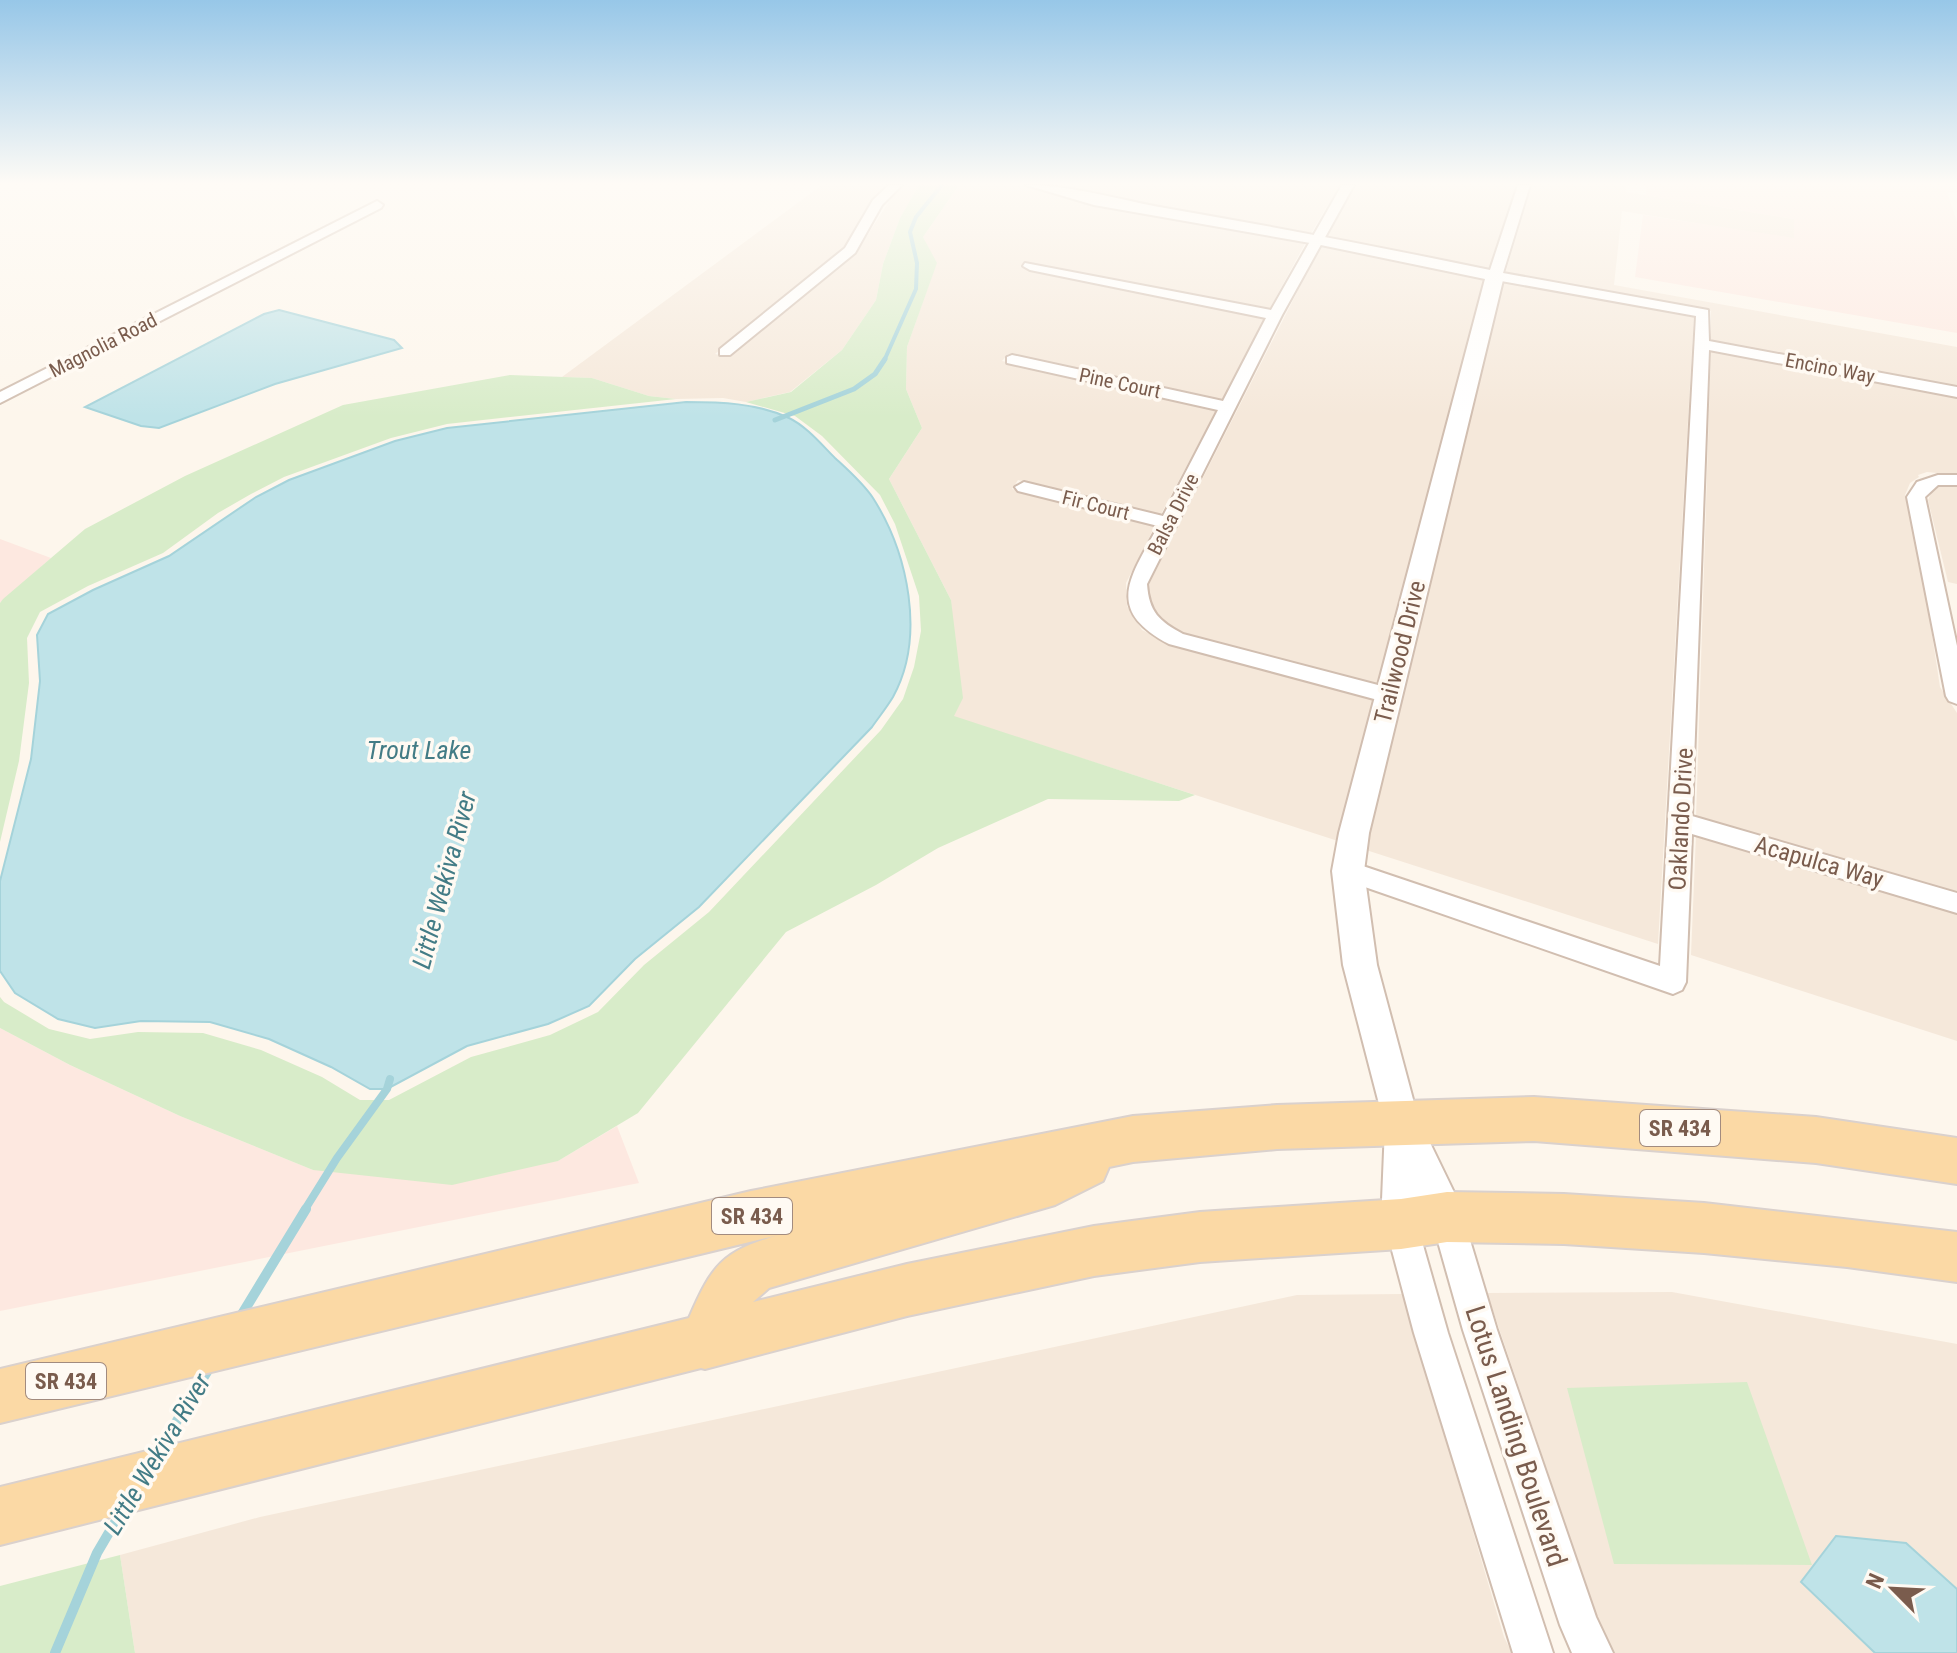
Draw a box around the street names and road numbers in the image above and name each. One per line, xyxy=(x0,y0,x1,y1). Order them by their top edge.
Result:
street label: Magnolia Road xyxy=(45,308,161,382)
street label: Encino Way xyxy=(1783,348,1877,388)
street label: Pine Court xyxy=(1077,363,1163,403)
street label: Balsa Drive xyxy=(1142,469,1204,559)
street label: Fir Court xyxy=(1060,485,1132,525)
street label: Trailwood Drive xyxy=(1369,578,1431,726)
street label: Oaklando Drive xyxy=(1663,747,1699,891)
street label: Acapulca Way xyxy=(1751,830,1887,894)
road number: SR 434 xyxy=(1640,1110,1720,1146)
road number: SR 434 xyxy=(712,1198,792,1234)
street label: Lotus Landing Boulevard xyxy=(1458,1301,1574,1571)
road number: SR 434 xyxy=(26,1363,106,1399)

